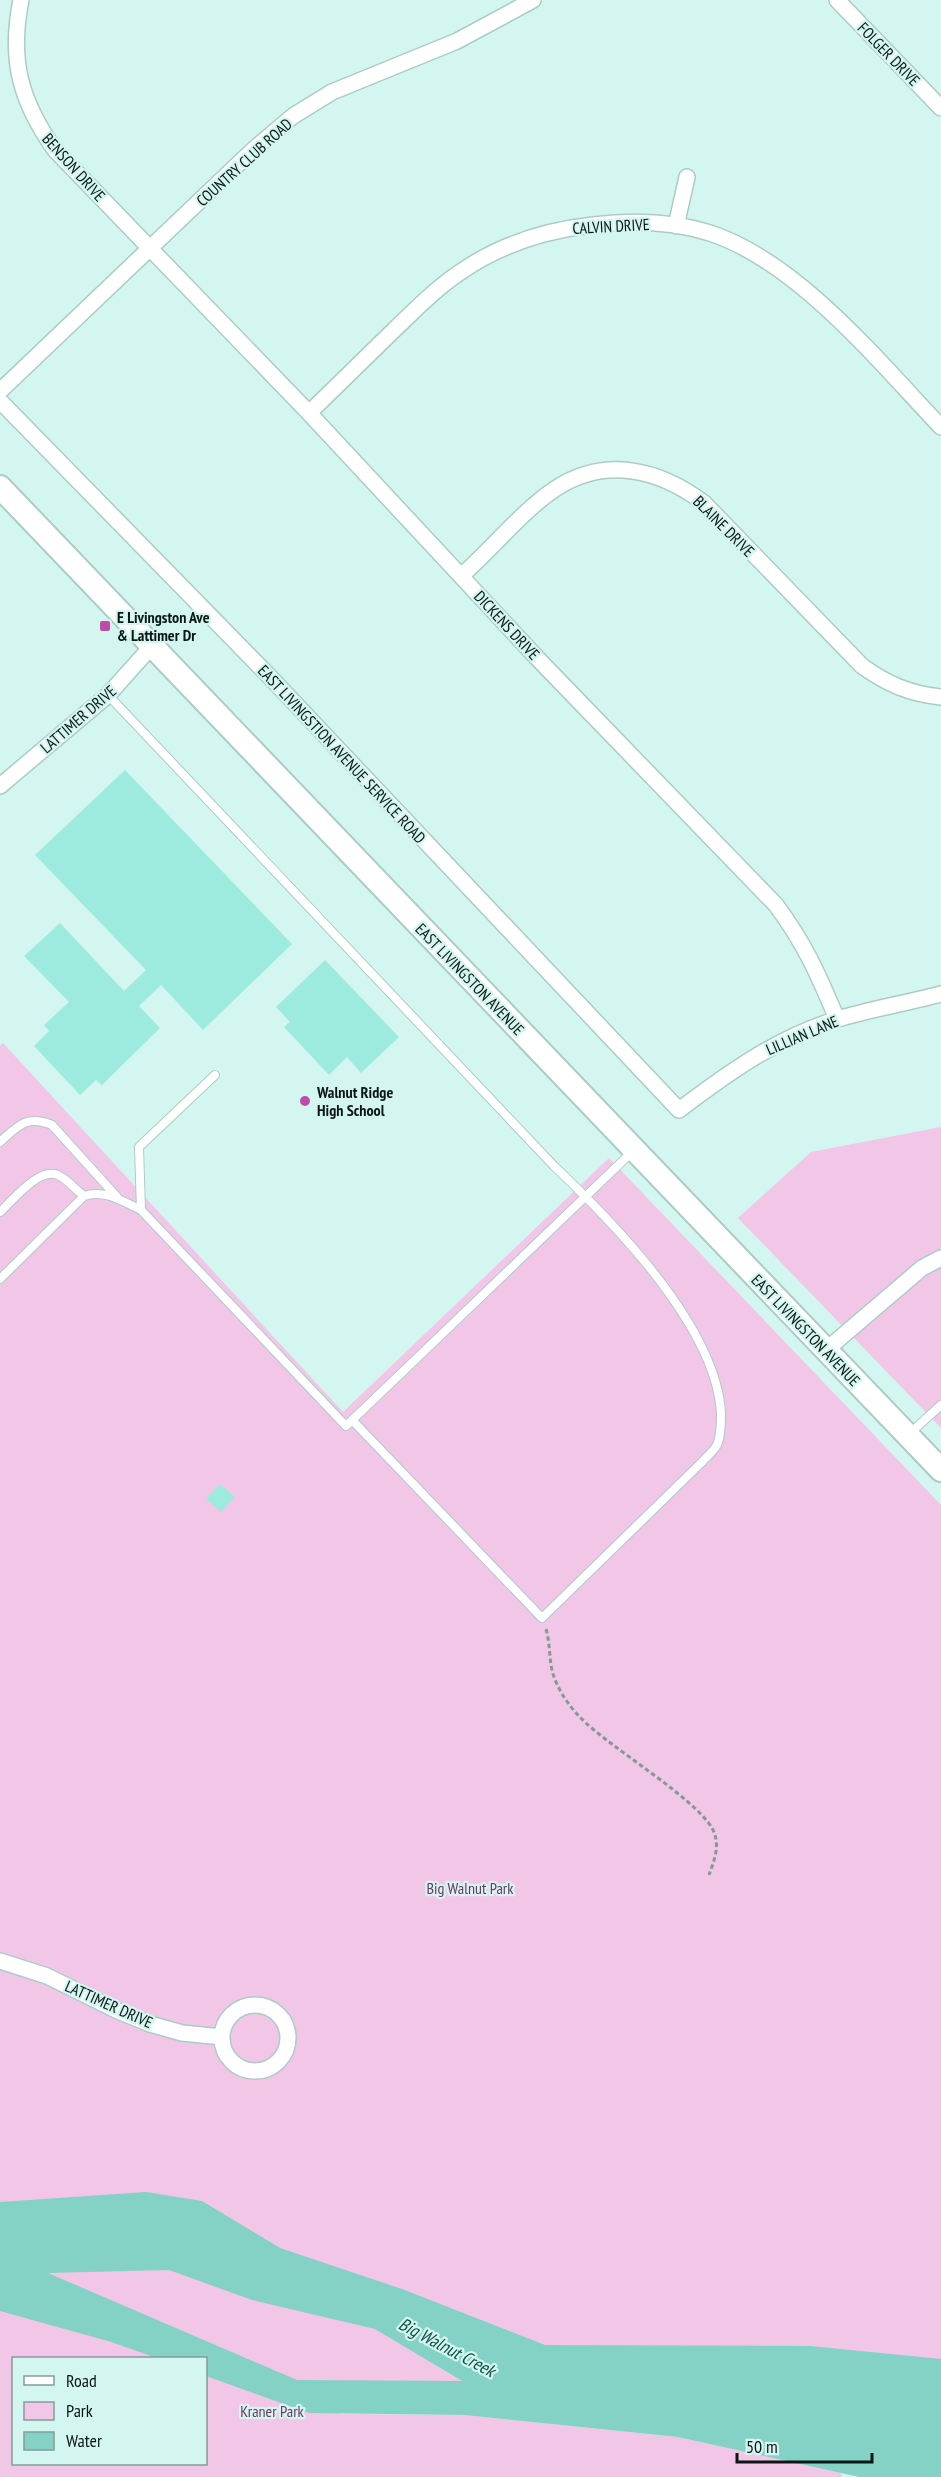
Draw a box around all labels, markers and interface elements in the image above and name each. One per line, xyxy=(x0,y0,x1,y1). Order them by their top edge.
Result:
street label: FOLGER DRIVE xyxy=(854,18,924,90)
street label: COUNTRY CLUB ROAD xyxy=(192,114,296,210)
street label: BENSON DRIVE xyxy=(38,129,110,205)
street label: CALVIN DRIVE xyxy=(572,214,650,238)
street label: BLAINE DRIVE xyxy=(689,491,759,561)
street label: DICKENS DRIVE xyxy=(470,586,544,664)
place label: E Livingston Ave & Lattimer Dr xyxy=(117,607,210,645)
marker: E Livingston Ave & Lattimer Dr xyxy=(98,619,112,633)
street label: EAST LIVINGSTION AVENUE SERVICE ROAD xyxy=(254,661,430,847)
street label: LATTIMER DRIVE xyxy=(36,681,120,757)
street label: EAST LIVINGSTON AVENUE xyxy=(411,919,529,1039)
street label: LILLIAN LANE xyxy=(763,1011,841,1059)
place label: Walnut Ridge High School xyxy=(316,1082,393,1120)
marker: Walnut Ridge High School xyxy=(298,1094,312,1108)
street label: EAST LIVINGSTON AVENUE xyxy=(747,1270,865,1390)
park label: Big Walnut Park xyxy=(427,1878,514,1898)
street label: LATTIMER DRIVE xyxy=(62,1976,156,2032)
water label: Big Walnut Creek xyxy=(395,2312,501,2383)
legend xyxy=(12,2357,207,2465)
text: Road xyxy=(66,2369,97,2392)
text: Park xyxy=(66,2399,93,2422)
park label: Kraner Park xyxy=(240,2401,305,2421)
scale bar xyxy=(737,2426,872,2464)
text: Water xyxy=(66,2429,102,2452)
text: 50 m xyxy=(746,2435,778,2458)

